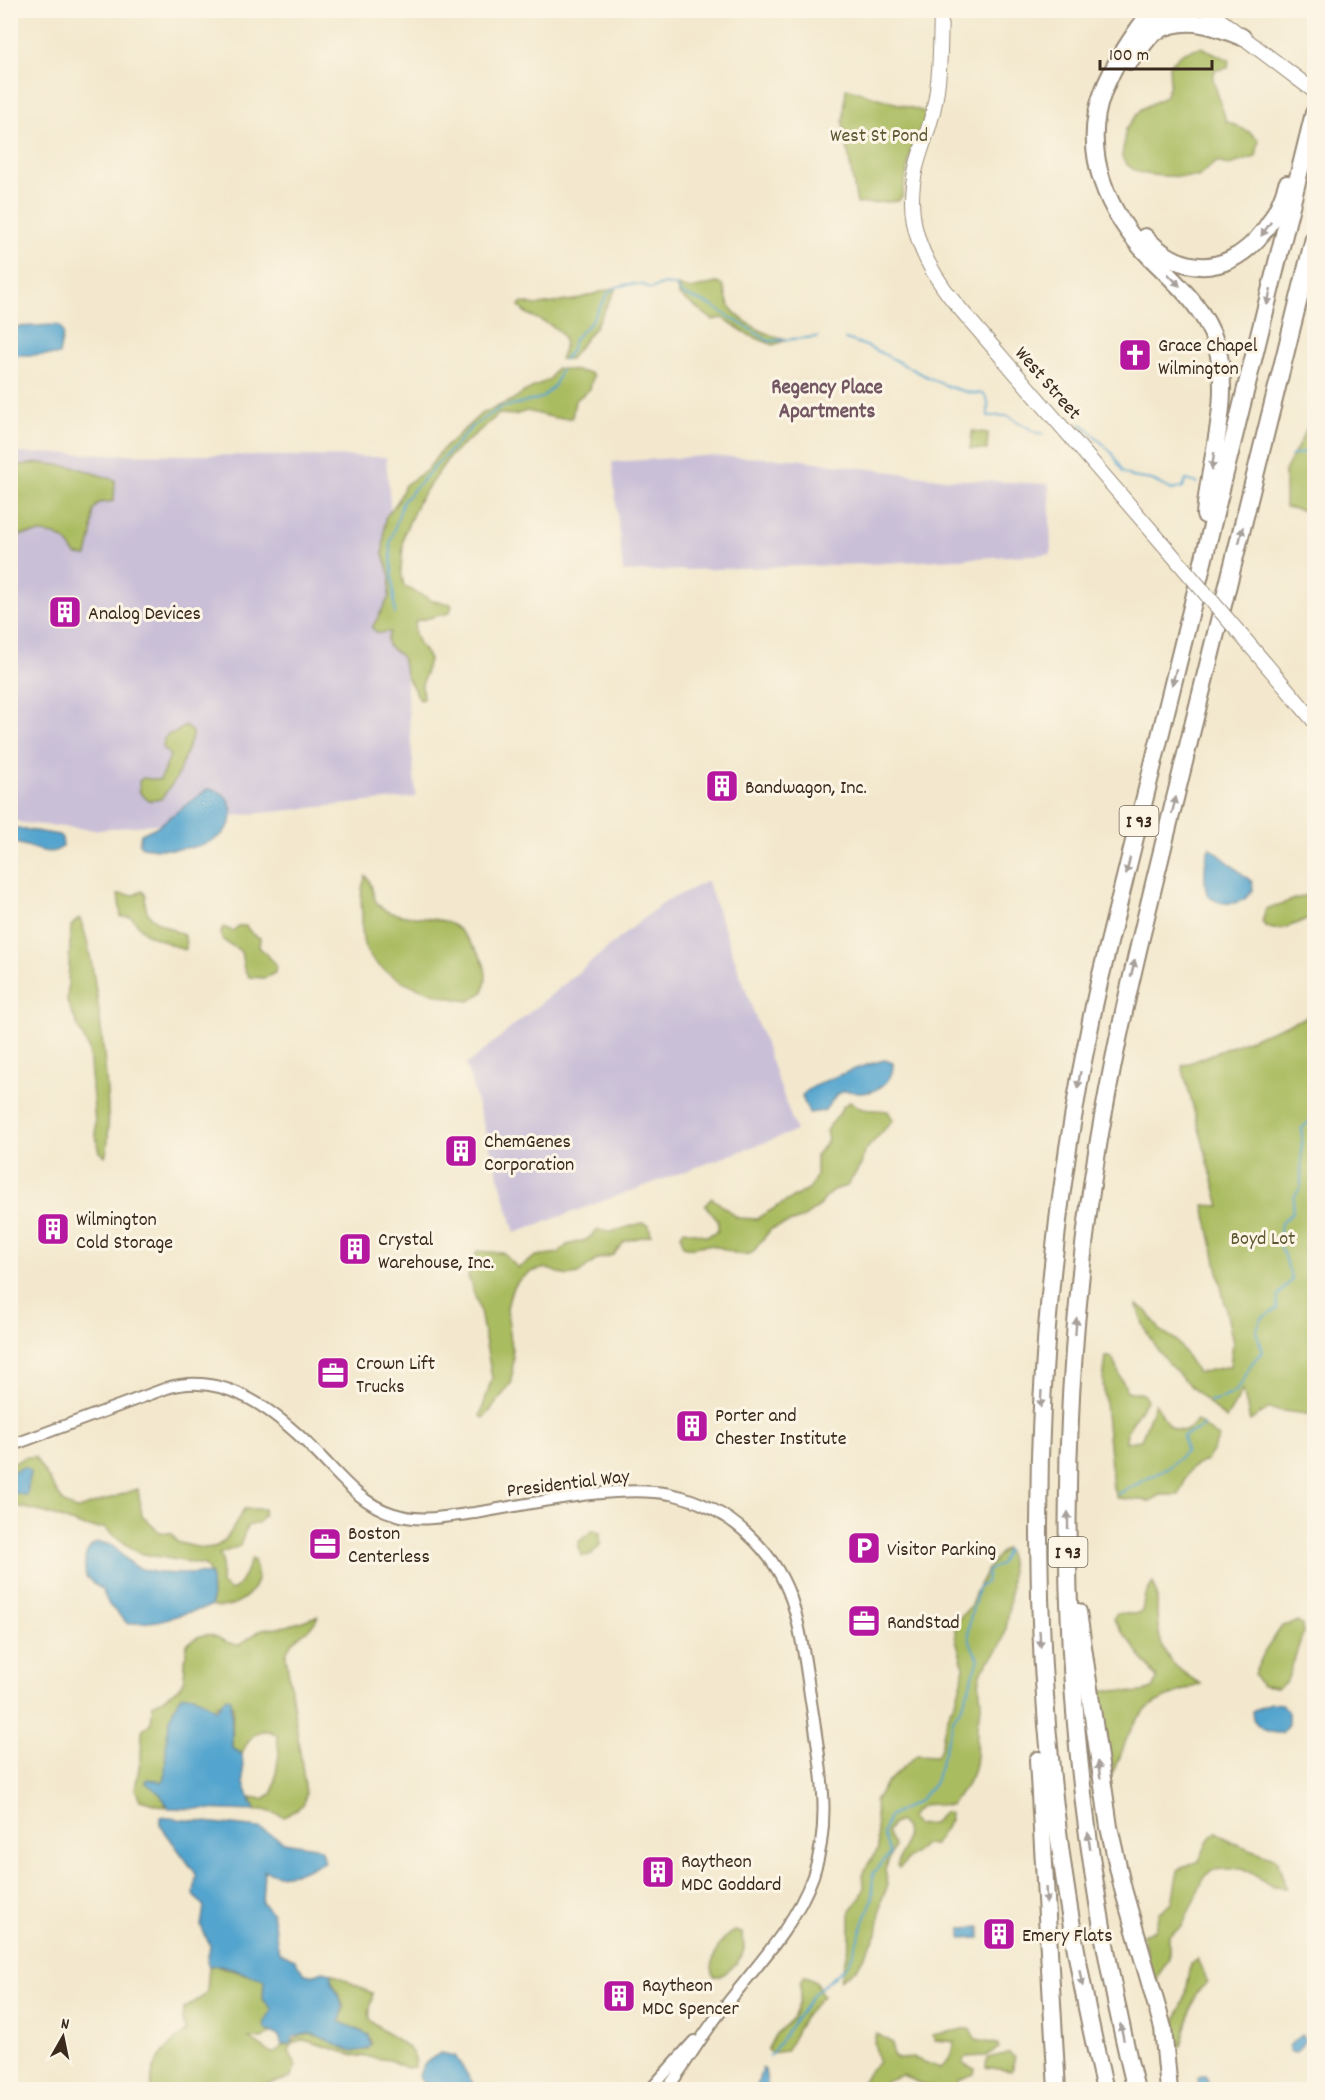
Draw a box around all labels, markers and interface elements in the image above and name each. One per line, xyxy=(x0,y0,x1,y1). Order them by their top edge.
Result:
scale bar xyxy=(1100,33,1212,71)
text: 100 m xyxy=(1109,44,1149,69)
park label: West St Pond xyxy=(830,123,928,151)
one-way arrow xyxy=(1261,221,1272,237)
one-way arrow xyxy=(1167,273,1181,288)
one-way arrow xyxy=(1263,288,1273,306)
place label: Grace Chapel Wilmington xyxy=(1158,333,1258,384)
church icon: Grace Chapel Wilmington xyxy=(1117,337,1153,373)
street label: West Street xyxy=(1007,341,1087,427)
district label: Regency Place Apartments xyxy=(771,374,883,428)
one-way arrow xyxy=(1208,452,1218,471)
one-way arrow xyxy=(1236,526,1246,544)
building icon: Analog Devices xyxy=(47,594,83,630)
place label: Analog Devices xyxy=(88,601,201,629)
one-way arrow xyxy=(1169,668,1179,686)
building icon: Bandwagon, Inc. xyxy=(704,768,740,804)
place label: Bandwagon, Inc. xyxy=(745,775,867,803)
one-way arrow xyxy=(1169,796,1179,814)
road number: I 93 xyxy=(1120,806,1158,836)
one-way arrow xyxy=(1122,857,1132,876)
one-way arrow xyxy=(1129,959,1139,977)
one-way arrow xyxy=(1074,1071,1083,1090)
place label: ChemGenes Corporation xyxy=(484,1129,574,1180)
building icon: ChemGenes Corporation xyxy=(443,1133,479,1169)
place label: Wilmington Cold Storage xyxy=(76,1207,173,1258)
building icon: Wilmington Cold Storage xyxy=(35,1211,71,1247)
park label: Boyd Lot xyxy=(1231,1226,1295,1254)
place label: Crystal Warehouse, Inc. xyxy=(378,1227,494,1278)
building icon: Crystal Warehouse, Inc. xyxy=(337,1231,373,1267)
one-way arrow xyxy=(1071,1316,1080,1335)
place label: Crown Lift Trucks xyxy=(356,1351,435,1402)
office icon: Crown Lift Trucks xyxy=(315,1355,351,1391)
one-way arrow xyxy=(1036,1389,1045,1408)
place label: Porter and Chester Institute xyxy=(715,1403,847,1454)
building icon: Porter and Chester Institute xyxy=(674,1408,710,1444)
street label: Presidential Way xyxy=(505,1463,632,1506)
one-way arrow xyxy=(1063,1511,1073,1530)
place label: Boston Centerless xyxy=(348,1521,430,1572)
office icon: Boston Centerless xyxy=(307,1526,343,1562)
parking icon: Visitor Parking xyxy=(846,1530,882,1566)
place label: Visitor Parking xyxy=(887,1537,996,1565)
road number: I 93 xyxy=(1048,1537,1088,1567)
office icon: RandStad xyxy=(846,1603,882,1639)
place label: RandStad xyxy=(887,1610,960,1638)
one-way arrow xyxy=(1036,1629,1045,1648)
one-way arrow xyxy=(1095,1760,1104,1779)
one-way arrow xyxy=(1084,1831,1093,1850)
place label: Raytheon MDC Goddard xyxy=(681,1849,781,1900)
building icon: Raytheon MDC Goddard xyxy=(640,1854,676,1890)
one-way arrow xyxy=(1042,1885,1051,1904)
building icon: Emery Flats xyxy=(981,1916,1017,1952)
place label: Emery Flats xyxy=(1022,1923,1113,1951)
one-way arrow xyxy=(1077,1969,1086,1988)
place label: Raytheon MDC Spencer xyxy=(642,1973,739,2024)
building icon: Raytheon MDC Spencer xyxy=(601,1978,637,2014)
north arrow xyxy=(33,2007,93,2067)
text: N xyxy=(59,2013,71,2037)
one-way arrow xyxy=(1117,2023,1127,2042)

